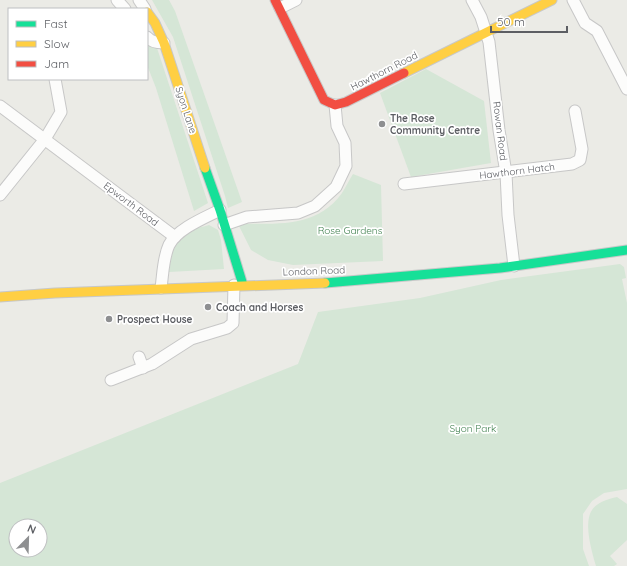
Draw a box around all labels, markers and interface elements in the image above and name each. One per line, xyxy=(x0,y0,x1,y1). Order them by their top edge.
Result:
legend xyxy=(8,8,148,80)
scale bar xyxy=(491,8,567,34)
text: 50 m xyxy=(497,14,525,29)
text: Fast xyxy=(44,16,68,31)
text: Slow xyxy=(44,36,70,51)
street label: Hawthorn Road xyxy=(348,49,420,93)
text: Jam xyxy=(44,56,69,71)
street label: Syon Lane xyxy=(172,85,200,135)
street label: Rowan Road xyxy=(490,101,510,161)
place label: The Rose Community Centre xyxy=(390,112,480,137)
marker: The Rose Community Centre xyxy=(377,119,387,129)
street label: Hawthorn Hatch xyxy=(478,160,556,182)
street label: Epworth Road xyxy=(101,179,161,229)
park label: Rose Gardens xyxy=(318,224,383,237)
street label: London Road xyxy=(283,263,345,279)
place label: Coach and Horses xyxy=(216,301,303,314)
marker: Coach and Horses xyxy=(203,302,213,312)
place label: Prospect House xyxy=(117,313,193,326)
marker: Prospect House xyxy=(104,314,114,324)
park label: Syon Park xyxy=(450,422,496,435)
north arrow xyxy=(8,518,48,558)
text: N xyxy=(25,521,38,537)

